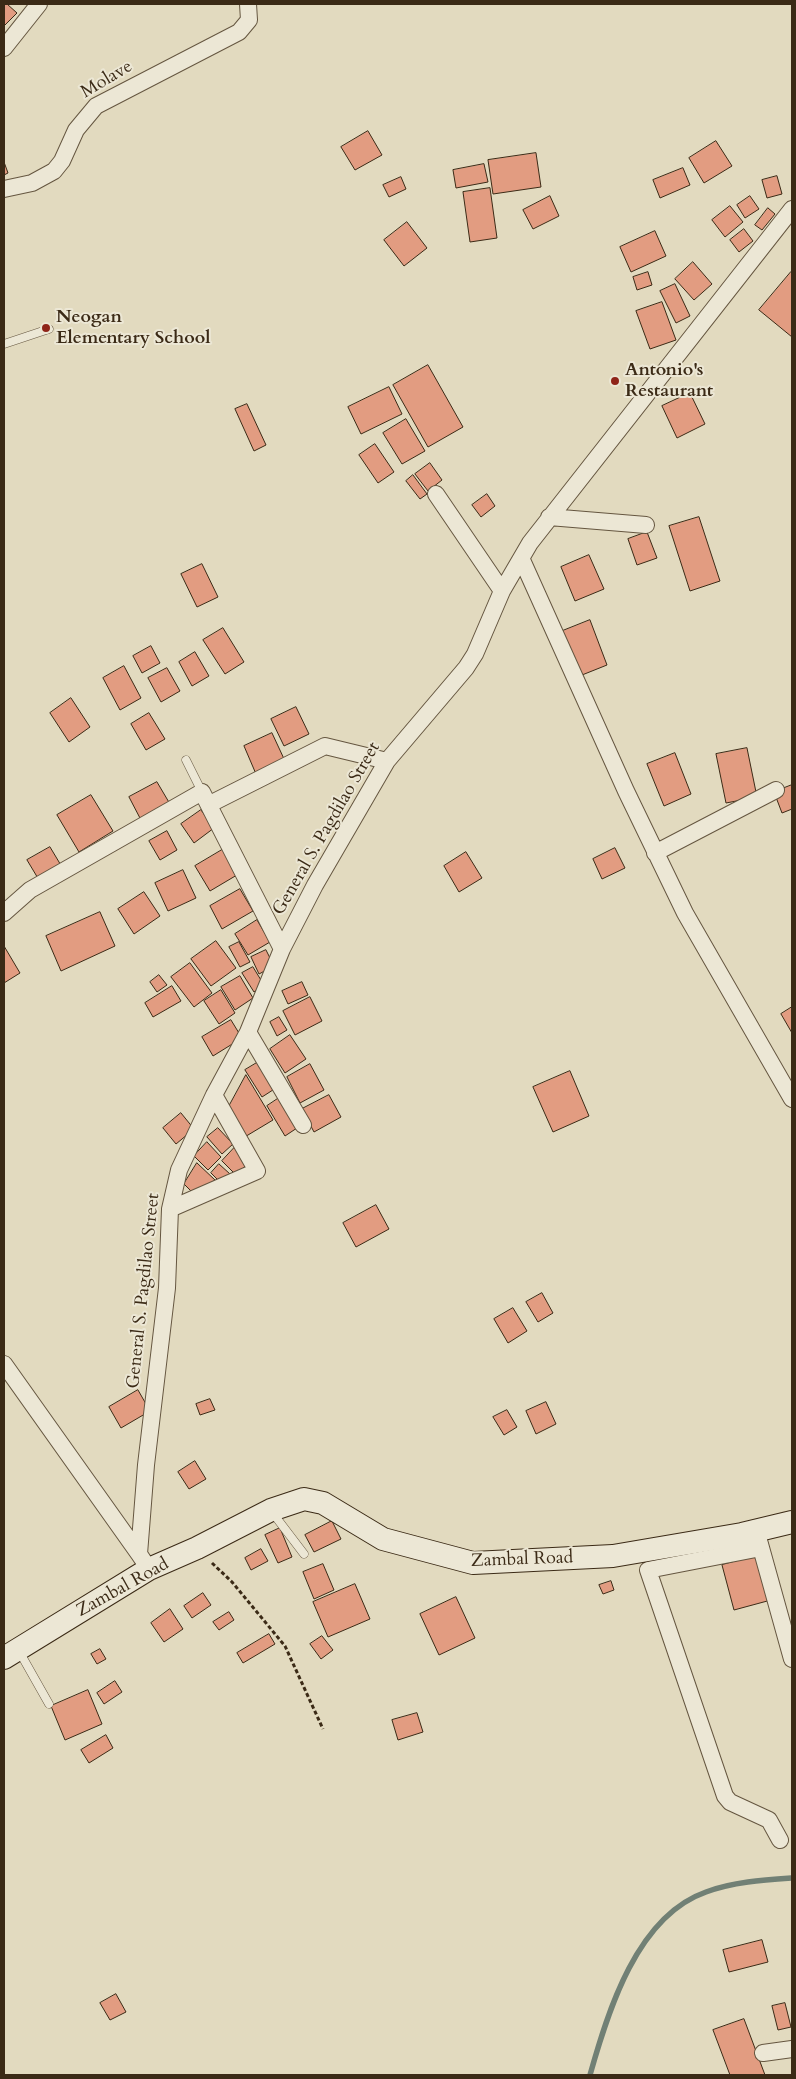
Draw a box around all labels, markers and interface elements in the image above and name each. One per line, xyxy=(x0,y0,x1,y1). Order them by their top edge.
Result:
street label: Molave xyxy=(77,56,137,104)
place label: Neogan Elementary School xyxy=(56,307,210,350)
marker: Neogan Elementary School xyxy=(40,322,52,334)
place label: Antonio's Restaurant xyxy=(625,360,713,402)
marker: Antonio's Restaurant xyxy=(609,375,621,387)
street label: General S. Pagdilao Street xyxy=(269,739,385,919)
street label: General S. Pagdilao Street xyxy=(123,1192,165,1390)
street label: Zambal Road xyxy=(471,1547,573,1573)
street label: Zambal Road xyxy=(73,1554,173,1622)

